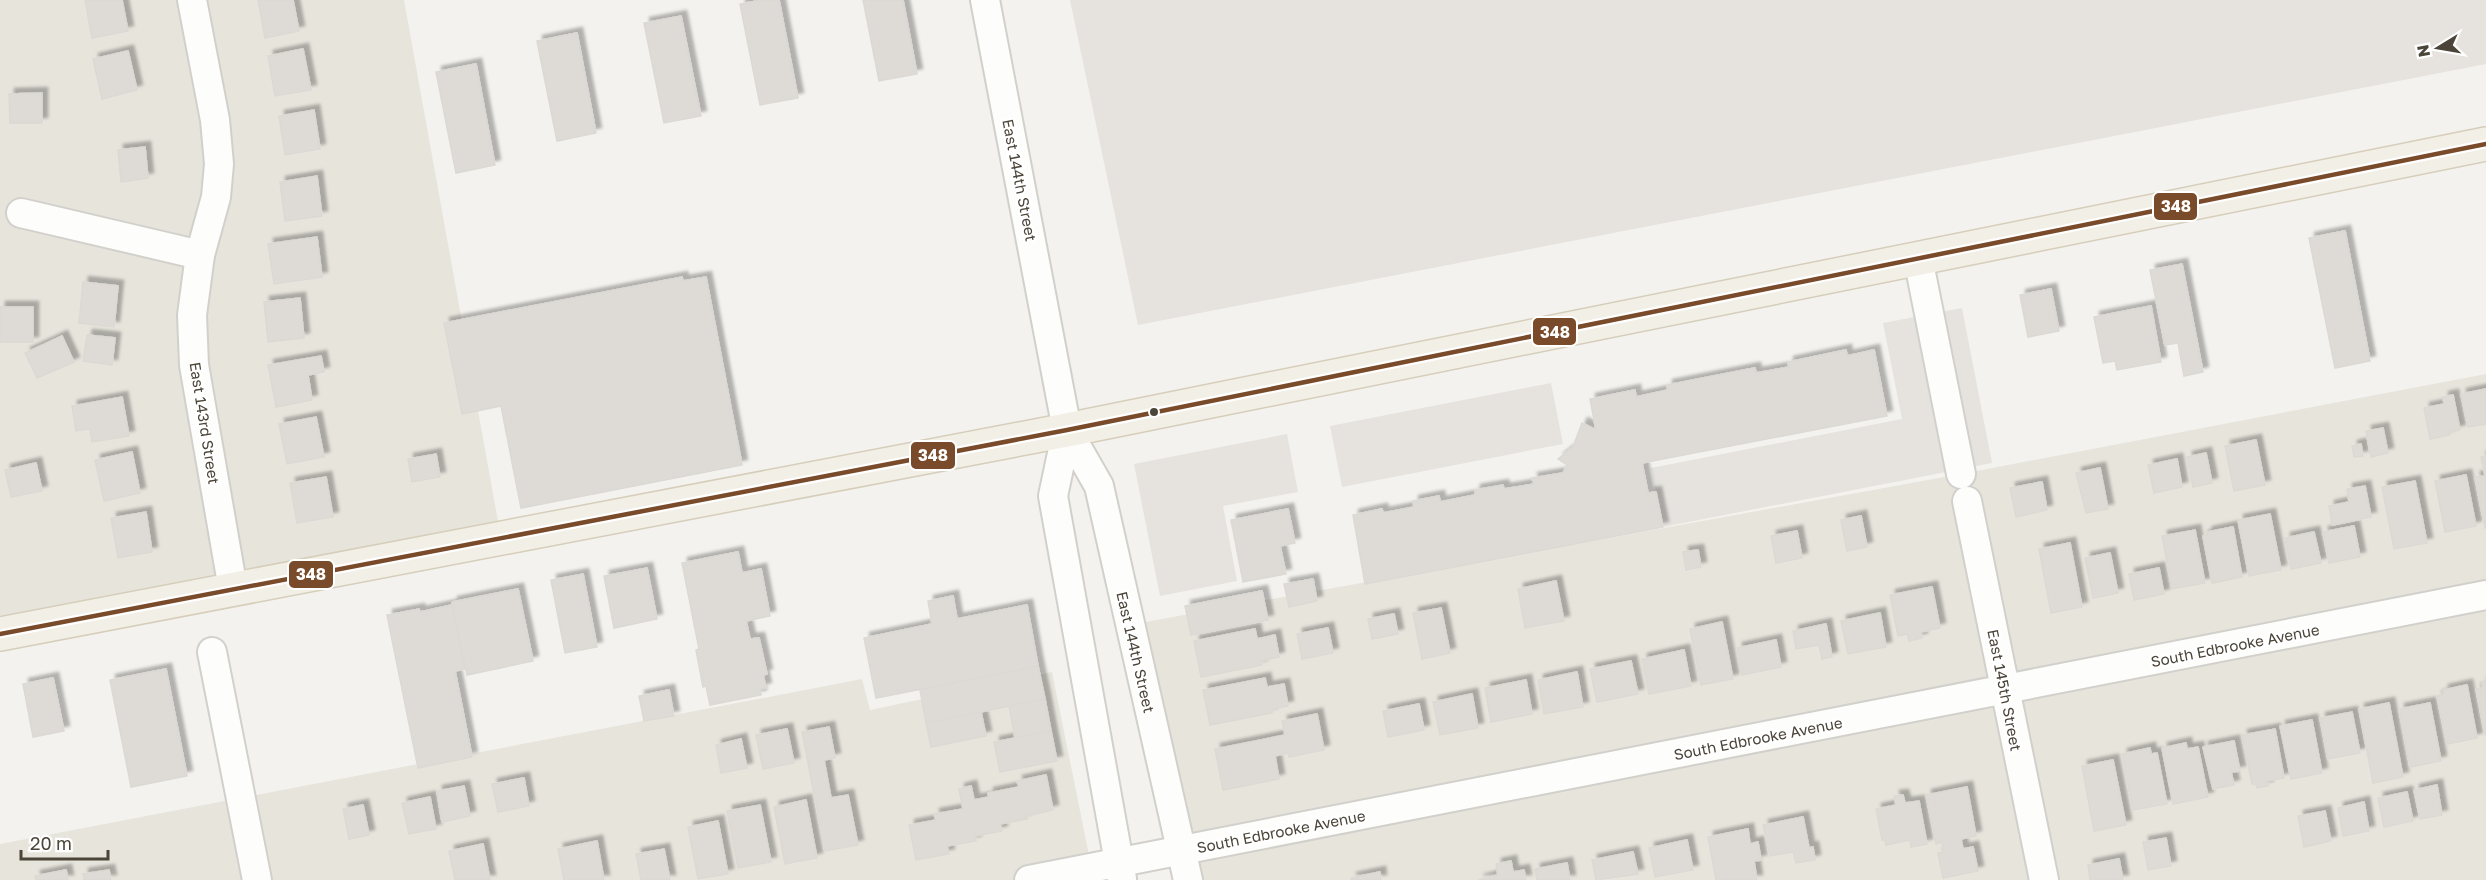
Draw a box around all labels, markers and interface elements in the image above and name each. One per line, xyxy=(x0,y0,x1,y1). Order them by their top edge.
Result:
north arrow xyxy=(2408,18,2468,78)
text: N xyxy=(2412,43,2434,59)
street label: East 144th Street xyxy=(999,117,1041,243)
line badge: 348 xyxy=(2153,192,2198,221)
text: 348 xyxy=(2161,196,2191,216)
line badge: 348 xyxy=(1532,317,1577,346)
text: 348 xyxy=(1540,322,1570,342)
street label: East 143rd Street xyxy=(186,361,224,485)
unlabelled marker xyxy=(1148,406,1160,418)
line badge: 348 xyxy=(910,441,956,470)
text: 348 xyxy=(918,445,948,465)
line badge: 348 xyxy=(288,560,334,589)
text: 348 xyxy=(296,564,326,584)
street label: East 144th Street xyxy=(1113,589,1159,715)
street label: South Edbrooke Avenue xyxy=(2149,620,2321,670)
street label: East 145th Street xyxy=(1984,628,2026,752)
street label: South Edbrooke Avenue xyxy=(1672,713,1844,763)
street label: South Edbrooke Avenue xyxy=(1195,806,1367,856)
scale bar xyxy=(21,823,108,861)
text: 20 m xyxy=(30,832,72,854)

